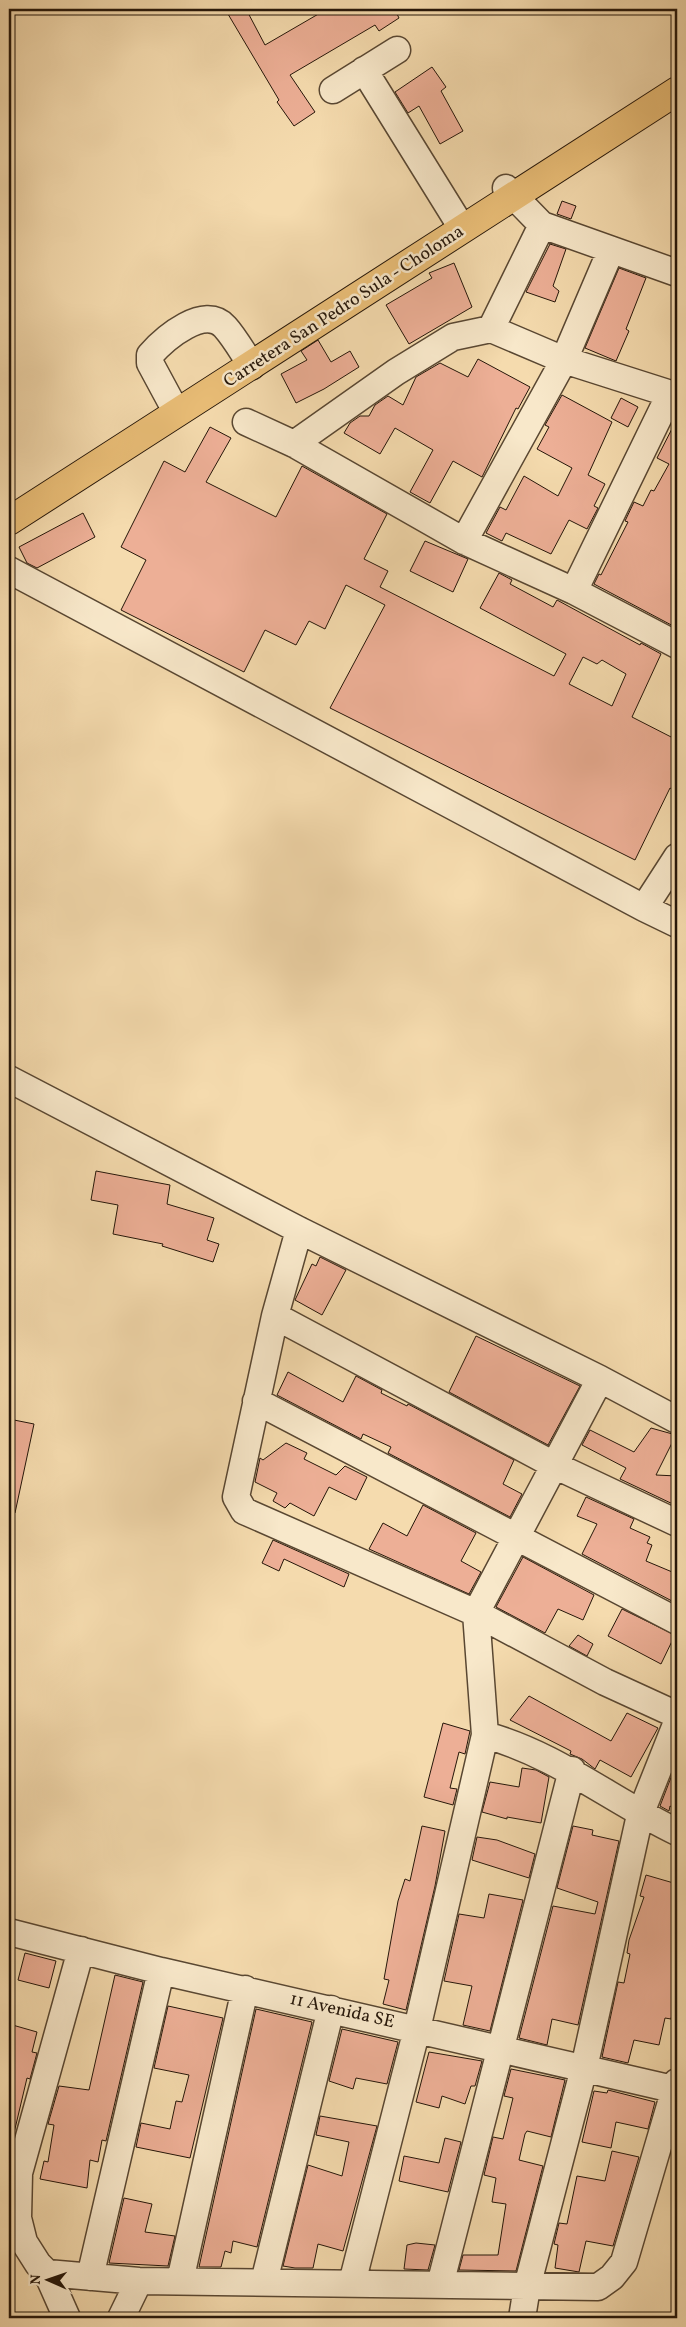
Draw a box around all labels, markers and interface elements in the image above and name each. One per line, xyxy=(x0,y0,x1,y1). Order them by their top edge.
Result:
street label: Carretera San Pedro Sula - Choloma xyxy=(219,220,469,394)
street label: 11 Avenida SE xyxy=(287,1987,397,2035)
north arrow xyxy=(22,2254,72,2304)
text: N xyxy=(27,2274,46,2285)

